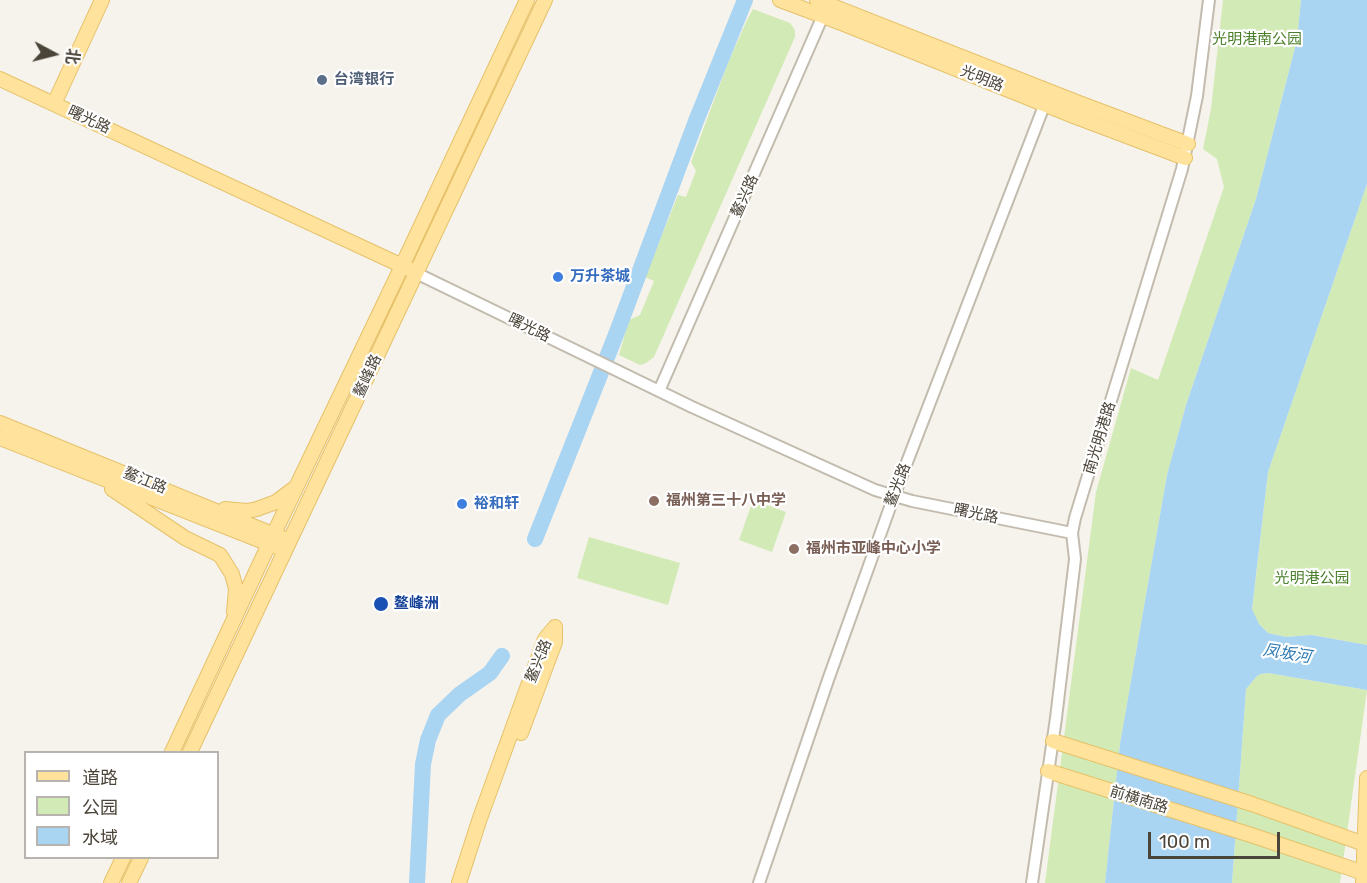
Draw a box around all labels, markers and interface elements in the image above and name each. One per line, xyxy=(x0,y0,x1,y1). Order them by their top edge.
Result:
north arrow xyxy=(24,24,84,84)
park label: 光明港南公园 xyxy=(1212,31,1302,49)
text: 北 xyxy=(62,47,83,65)
street label: 光明路 xyxy=(958,62,1006,96)
place label: 台湾银行 xyxy=(334,71,394,89)
marker: 台湾银行 xyxy=(315,73,329,87)
street label: 曙光路 xyxy=(65,102,113,138)
street label: 鳌兴路 xyxy=(728,172,762,220)
place label: 万升茶城 xyxy=(570,268,630,286)
marker: 万升茶城 xyxy=(551,270,565,284)
street label: 曙光路 xyxy=(505,310,553,346)
street label: 鳌峰路 xyxy=(350,352,386,400)
street label: 南光明港路 xyxy=(1080,400,1120,476)
street label: 鳌光路 xyxy=(882,461,914,509)
street label: 鳌江路 xyxy=(121,464,169,498)
place label: 福州第三十八中学 xyxy=(666,492,786,510)
marker: 福州第三十八中学 xyxy=(647,494,661,508)
place label: 裕和轩 xyxy=(474,495,519,513)
marker: 裕和轩 xyxy=(455,497,469,511)
street label: 曙光路 xyxy=(952,501,1000,527)
place label: 福州市亚峰中心小学 xyxy=(806,540,941,558)
marker: 福州市亚峰中心小学 xyxy=(787,542,801,556)
park label: 光明港公园 xyxy=(1275,570,1349,588)
marker: 鳌峰洲 xyxy=(372,595,390,613)
place label: 鳌峰洲 xyxy=(394,595,439,613)
street label: 鳌兴路 xyxy=(522,637,556,685)
water label: 凤坂河 xyxy=(1262,641,1312,667)
legend xyxy=(24,751,219,859)
text: 道路 xyxy=(82,767,118,789)
street label: 前横南路 xyxy=(1108,783,1170,817)
text: 公园 xyxy=(82,797,118,819)
scale bar xyxy=(1151,820,1283,858)
text: 水域 xyxy=(82,827,118,849)
text: 100 m xyxy=(1159,831,1210,853)

